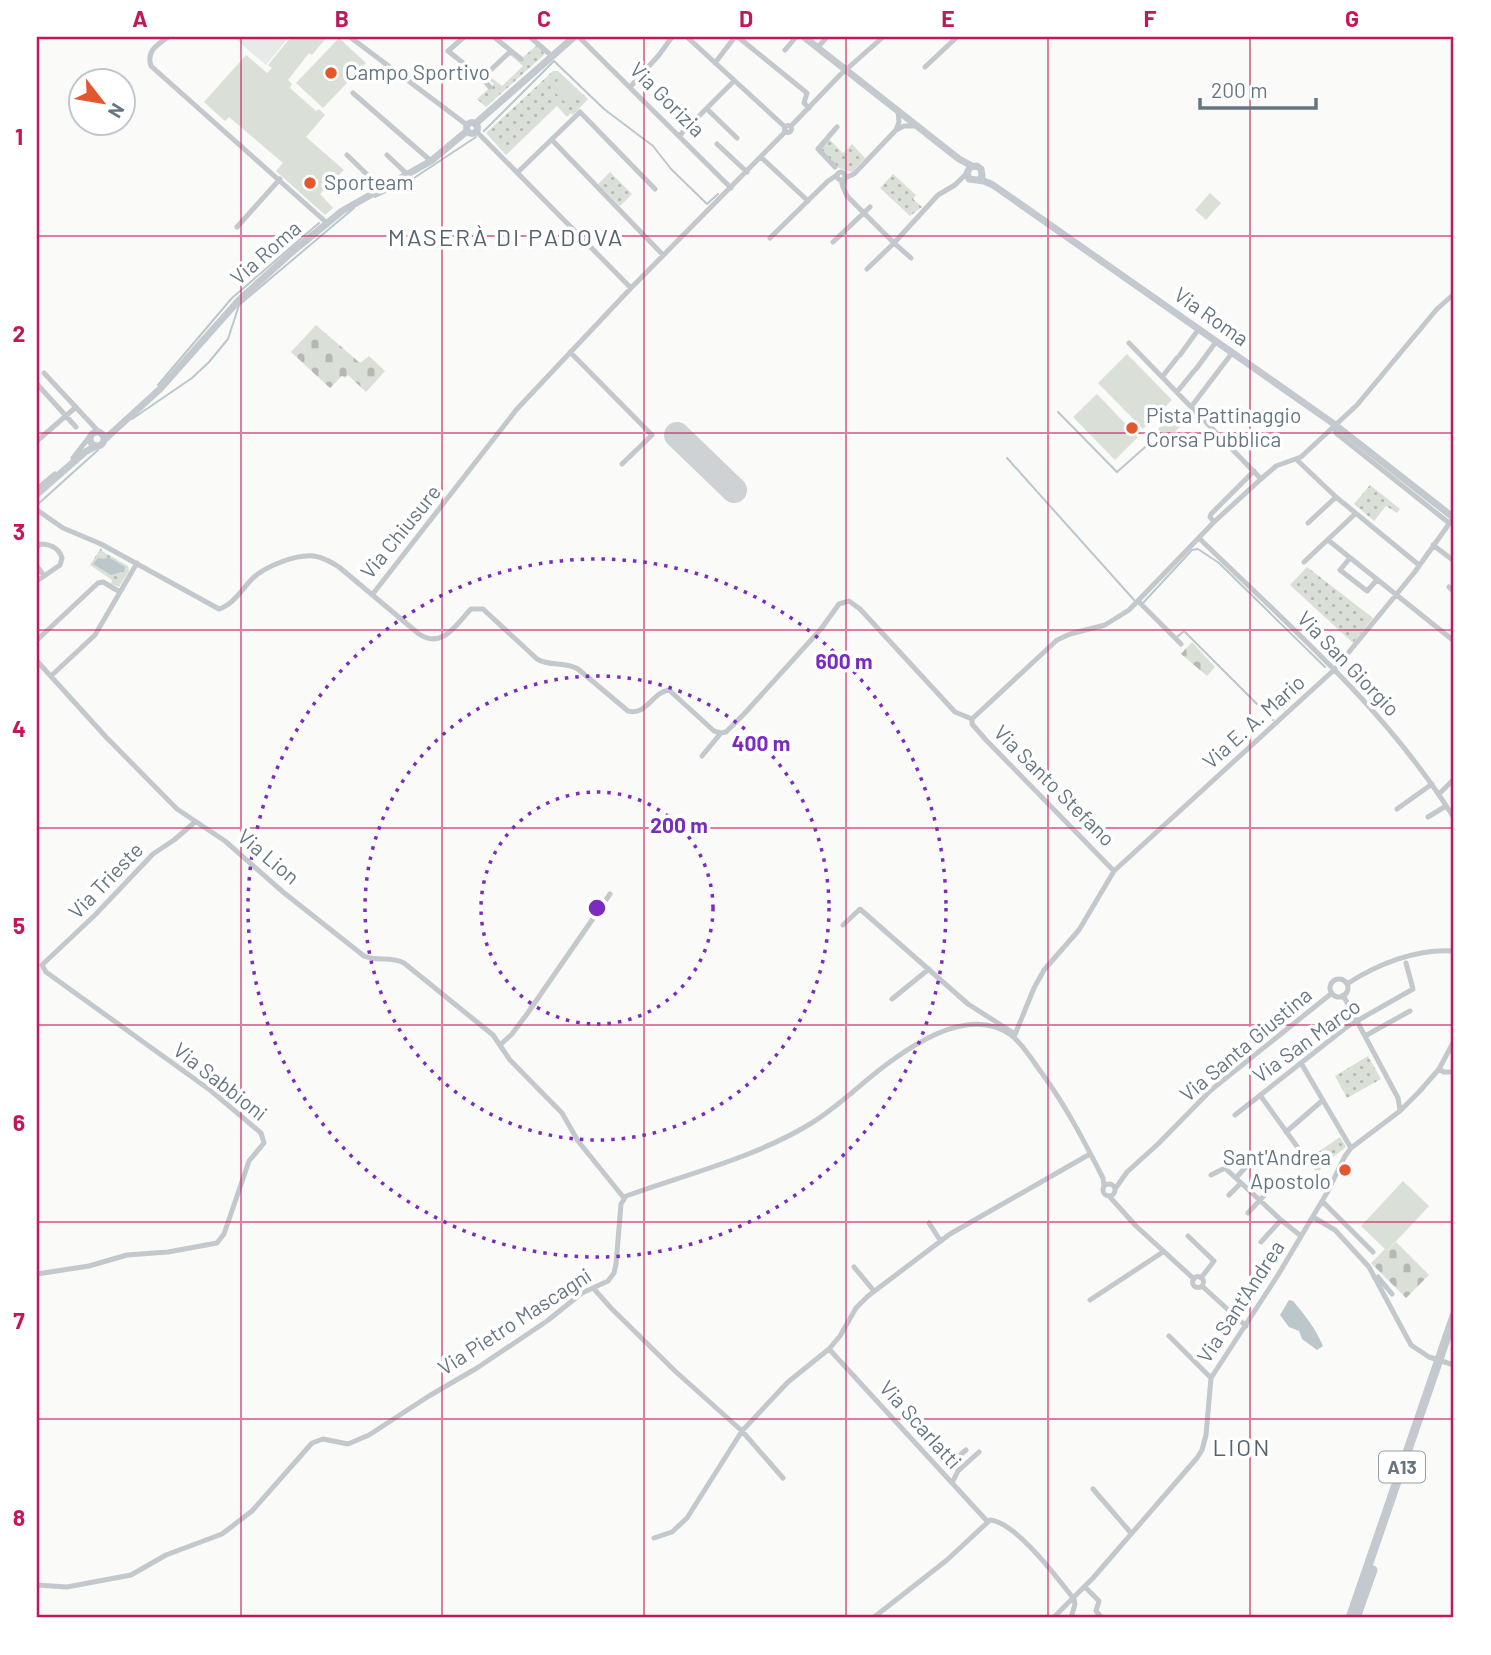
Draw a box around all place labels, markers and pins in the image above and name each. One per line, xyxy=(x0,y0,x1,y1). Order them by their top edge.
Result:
place label: Campo Sportivo xyxy=(345,59,490,84)
marker: Campo Sportivo xyxy=(323,65,339,81)
place label: Sporteam xyxy=(324,169,414,194)
marker: Sporteam xyxy=(302,175,318,191)
place label: Pista Pattinaggio Corsa Pubblica xyxy=(1146,402,1301,451)
marker: Pista Pattinaggio Corsa Pubblica xyxy=(1124,420,1140,436)
centre of rings xyxy=(585,896,609,920)
place label: Sant'Andrea Apostolo xyxy=(1223,1144,1331,1193)
marker: Sant'Andrea Apostolo xyxy=(1337,1162,1353,1178)

